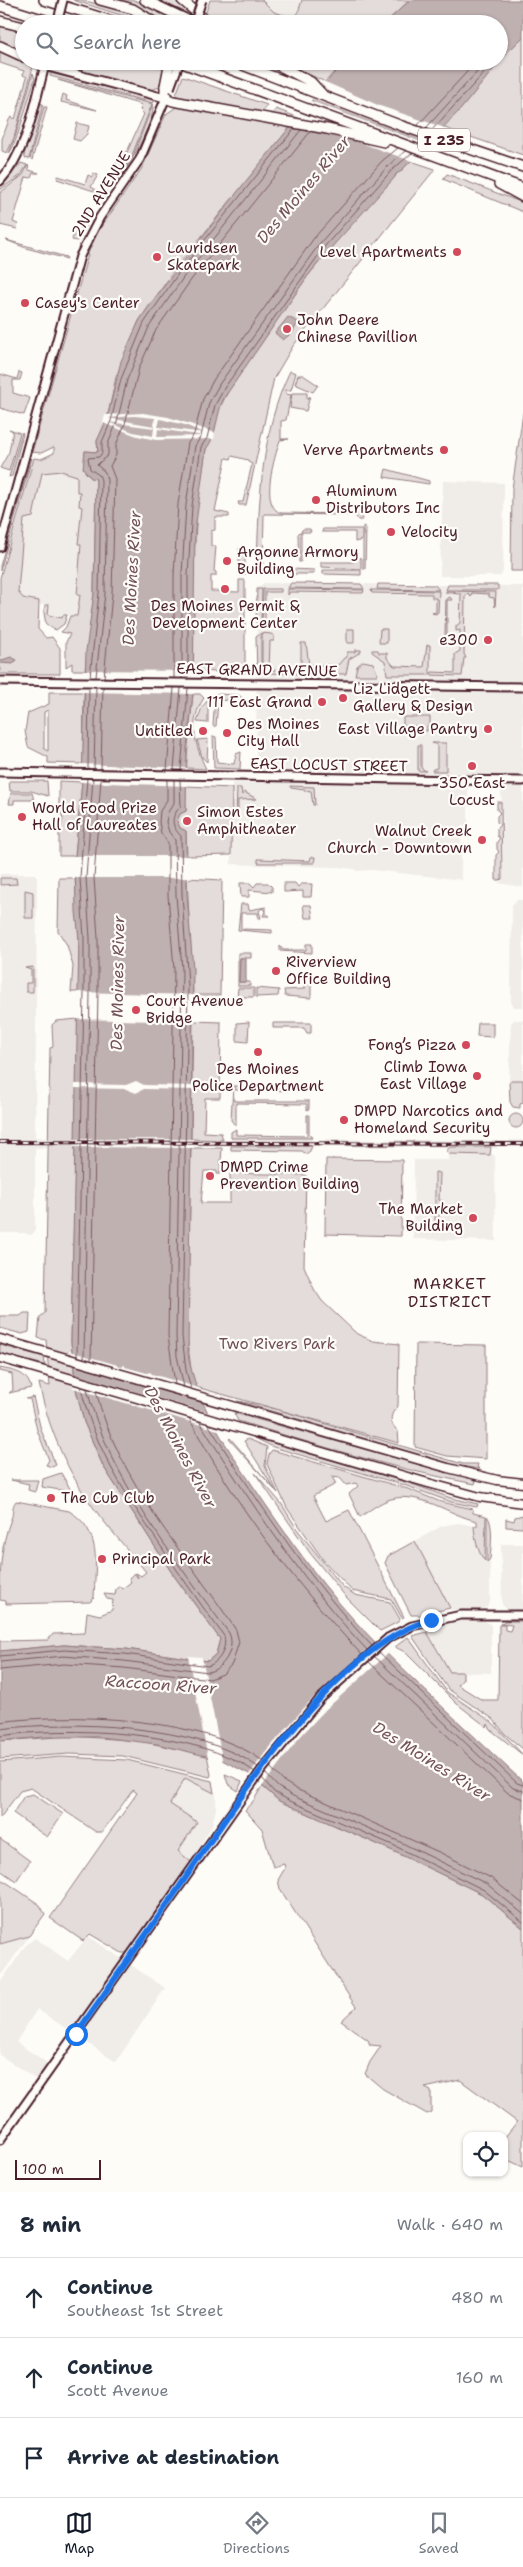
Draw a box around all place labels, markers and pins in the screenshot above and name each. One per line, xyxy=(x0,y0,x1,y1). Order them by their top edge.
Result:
place label: Lauridsen Skatepark xyxy=(167,238,240,275)
place label: Level Apartments xyxy=(319,242,447,262)
marker: Level Apartments xyxy=(451,246,463,258)
marker: Lauridsen Skatepark xyxy=(151,251,163,263)
place label: Casey's Center xyxy=(35,293,140,313)
marker: Casey's Center xyxy=(19,297,31,309)
place label: John Deere Chinese Pavillion xyxy=(297,310,417,347)
marker: John Deere Chinese Pavillion xyxy=(281,323,293,335)
place label: Verve Apartments xyxy=(303,440,434,460)
marker: Verve Apartments xyxy=(438,444,450,456)
place label: Aluminum Distributors Inc xyxy=(326,481,440,518)
marker: Aluminum Distributors Inc xyxy=(310,494,322,506)
place label: Velocity xyxy=(401,522,458,542)
marker: Velocity xyxy=(385,526,397,538)
place label: Argonne Armory Building xyxy=(237,542,359,579)
marker: Argonne Armory Building xyxy=(221,555,233,567)
marker: Des Moines Permit & Development Center xyxy=(219,583,231,595)
place label: Des Moines Permit & Development Center xyxy=(151,596,300,633)
place label: e300 xyxy=(439,630,478,650)
marker: e300 xyxy=(482,634,494,646)
place label: Liz Lidgett Gallery & Design xyxy=(353,679,473,716)
place label: 111 East Grand xyxy=(206,692,312,712)
marker: Liz Lidgett Gallery & Design xyxy=(337,692,349,704)
marker: 111 East Grand xyxy=(316,696,328,708)
place label: Des Moines City Hall xyxy=(237,714,320,751)
place label: East Village Pantry xyxy=(338,719,478,739)
place label: Untitled xyxy=(135,721,193,741)
marker: East Village Pantry xyxy=(482,723,494,735)
marker: Untitled xyxy=(197,725,209,737)
marker: Des Moines City Hall xyxy=(221,727,233,739)
marker: 350 East Locust xyxy=(466,760,478,772)
place label: 350 East Locust xyxy=(439,773,505,810)
place label: World Food Prize Hall of Laureates xyxy=(32,798,157,835)
place label: Simon Estes Amphitheater xyxy=(197,802,297,839)
marker: World Food Prize Hall of Laureates xyxy=(16,811,28,823)
marker: Simon Estes Amphitheater xyxy=(181,815,193,827)
place label: Walnut Creek Church - Downtown xyxy=(327,821,472,858)
marker: Walnut Creek Church - Downtown xyxy=(476,834,488,846)
place label: Riverview Office Building xyxy=(286,952,391,989)
marker: Riverview Office Building xyxy=(270,965,282,977)
place label: Court Avenue Bridge xyxy=(146,991,244,1028)
marker: Court Avenue Bridge xyxy=(130,1004,142,1016)
place label: Fong’s Pizza xyxy=(368,1035,457,1055)
marker: Fong’s Pizza xyxy=(460,1039,472,1051)
marker: Des Moines Police Department xyxy=(252,1046,264,1058)
place label: Climb Iowa East Village xyxy=(380,1057,468,1094)
place label: Des Moines Police Department xyxy=(192,1059,324,1096)
marker: Climb Iowa East Village xyxy=(471,1070,483,1082)
place label: DMPD Narcotics and Homeland Security xyxy=(354,1101,504,1138)
marker: DMPD Narcotics and Homeland Security xyxy=(338,1114,350,1126)
place label: DMPD Crime Prevention Building xyxy=(220,1157,359,1194)
marker: DMPD Crime Prevention Building xyxy=(204,1170,216,1182)
place label: The Market Building xyxy=(379,1199,463,1236)
marker: The Market Building xyxy=(467,1212,479,1224)
place label: The Cub Club xyxy=(61,1488,155,1508)
marker: The Cub Club xyxy=(45,1492,57,1504)
place label: Principal Park xyxy=(112,1549,211,1569)
marker: Principal Park xyxy=(96,1553,108,1565)

